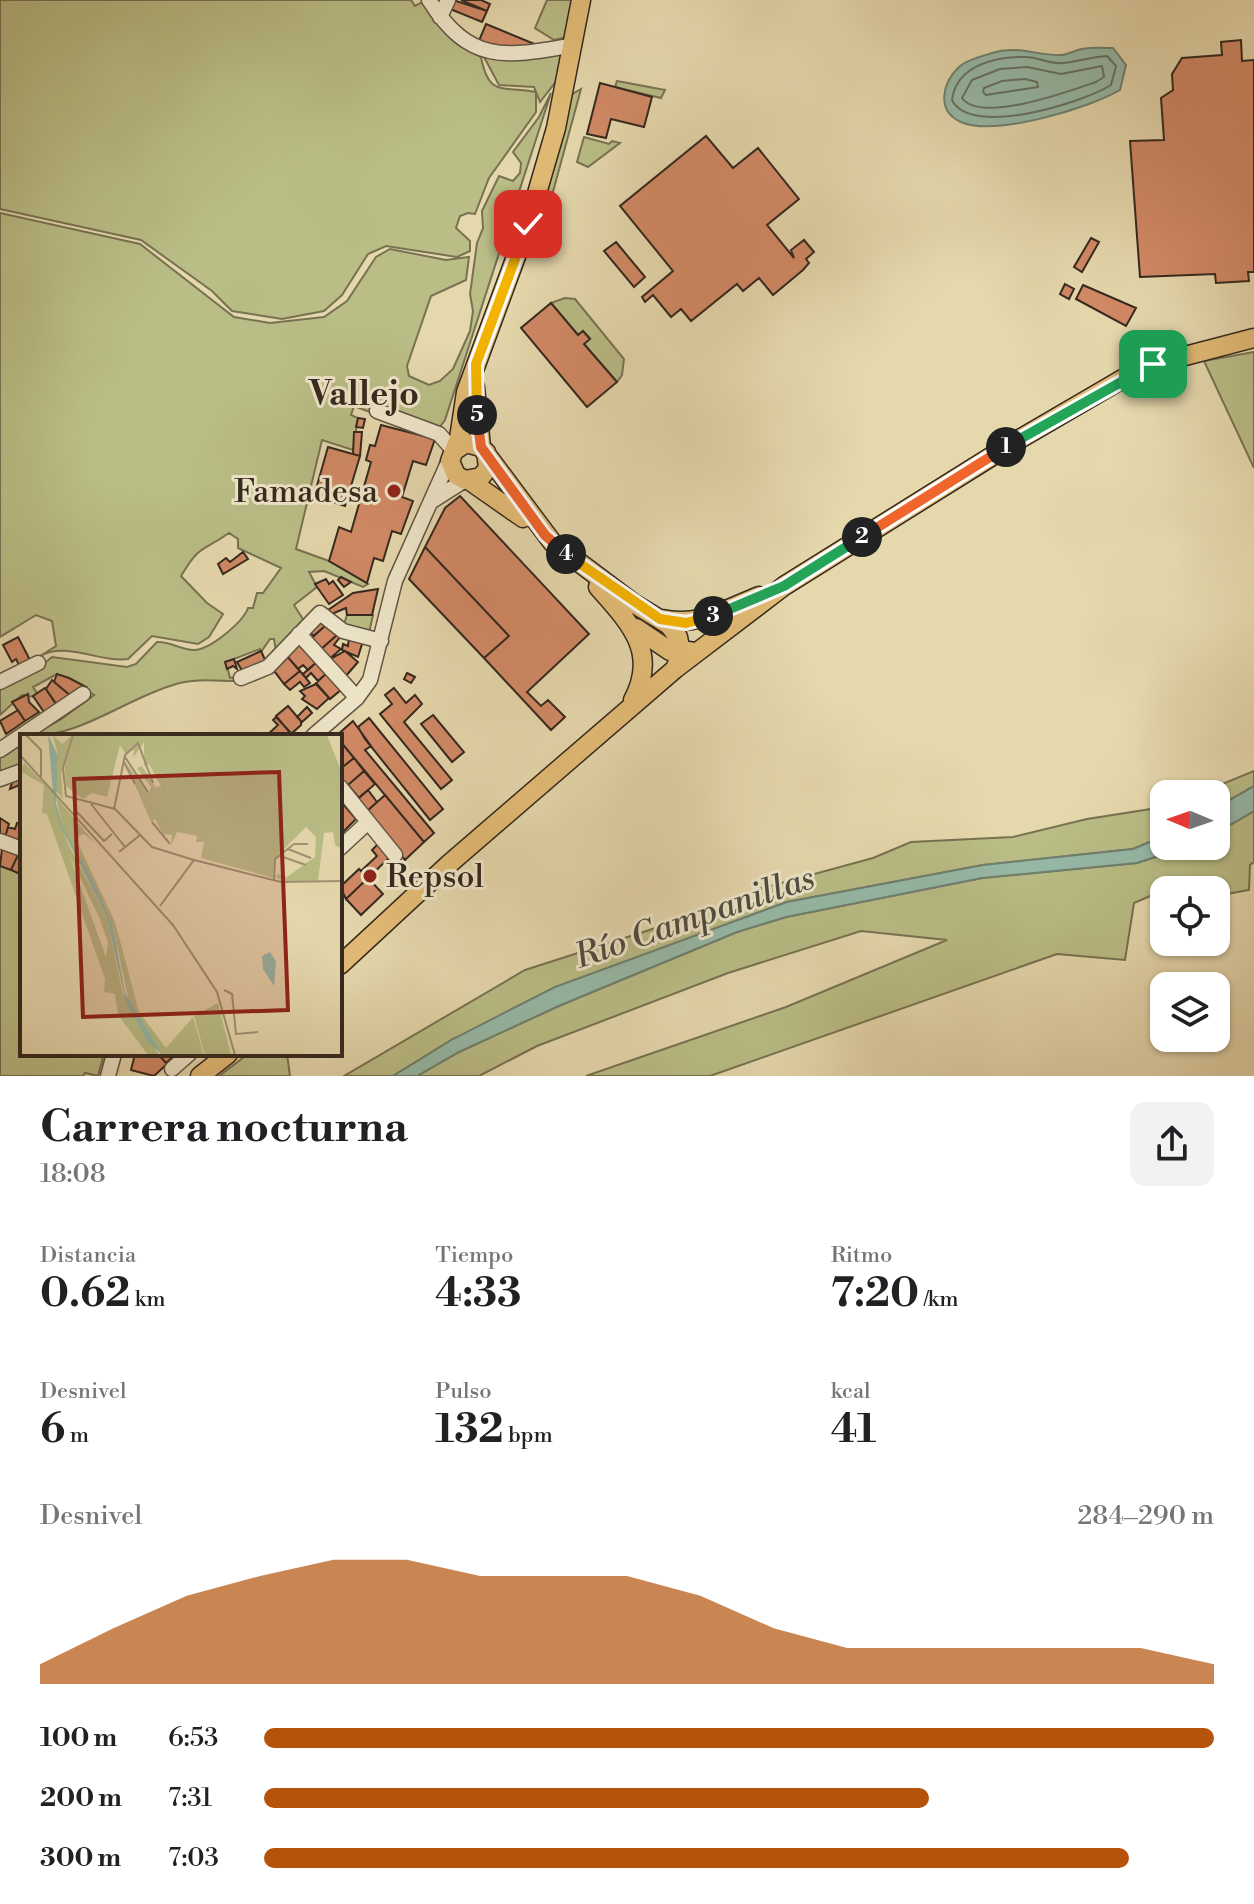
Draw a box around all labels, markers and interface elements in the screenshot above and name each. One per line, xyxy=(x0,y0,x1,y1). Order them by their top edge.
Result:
pin xyxy=(494,190,562,258)
icon: check xyxy=(506,202,550,246)
pin xyxy=(1119,330,1187,398)
icon: arrive xyxy=(1131,342,1175,386)
district label: Vallejo xyxy=(308,374,419,416)
pin: 5 xyxy=(457,395,497,435)
text: 5 xyxy=(470,401,484,428)
pin: 1 xyxy=(986,427,1026,467)
text: 1 xyxy=(1001,433,1011,460)
place label: Famadesa xyxy=(234,472,379,512)
marker: Famadesa xyxy=(385,482,403,500)
pin: 2 xyxy=(842,517,882,557)
text: 2 xyxy=(855,523,869,550)
pin: 4 xyxy=(546,534,586,574)
text: 4 xyxy=(559,540,573,567)
pin: 3 xyxy=(693,596,733,636)
text: 3 xyxy=(706,602,720,629)
inset map xyxy=(20,734,342,1056)
north arrow xyxy=(1150,780,1230,860)
map controls xyxy=(1150,780,1230,1052)
place label: Repsol xyxy=(386,857,485,897)
water label: Río Campanillas xyxy=(568,857,820,979)
marker: Repsol xyxy=(361,867,379,885)
button: locate xyxy=(1150,876,1230,956)
button: layers xyxy=(1150,972,1230,1052)
text: Carrera nocturna xyxy=(40,1100,408,1155)
button: share xyxy=(1130,1102,1214,1186)
text: 18:08 xyxy=(40,1158,106,1190)
text: Distancia xyxy=(40,1242,136,1269)
text: Tiempo xyxy=(435,1242,513,1269)
text: Ritmo xyxy=(831,1242,892,1269)
text: 0.62 xyxy=(40,1269,130,1319)
text: 4:33 xyxy=(435,1269,521,1319)
text: 7:20 xyxy=(831,1269,919,1319)
text: km xyxy=(130,1286,166,1313)
text: /km xyxy=(919,1286,959,1313)
text: Desnivel xyxy=(40,1378,126,1405)
text: Pulso xyxy=(435,1378,492,1405)
text: kcal xyxy=(831,1378,871,1405)
text: 6 xyxy=(40,1405,65,1455)
text: 132 xyxy=(435,1405,504,1455)
text: 41 xyxy=(831,1405,876,1455)
text: m xyxy=(65,1422,89,1449)
text: bpm xyxy=(504,1422,553,1449)
text: Desnivel xyxy=(40,1500,142,1532)
text: 284–290 m xyxy=(1077,1500,1214,1532)
text: 100 m xyxy=(40,1722,117,1754)
text: 6:53 xyxy=(168,1722,218,1754)
text: 200 m xyxy=(40,1782,122,1814)
text: 7:31 xyxy=(168,1782,212,1814)
text: 300 m xyxy=(40,1842,121,1874)
text: 7:03 xyxy=(168,1842,219,1874)

